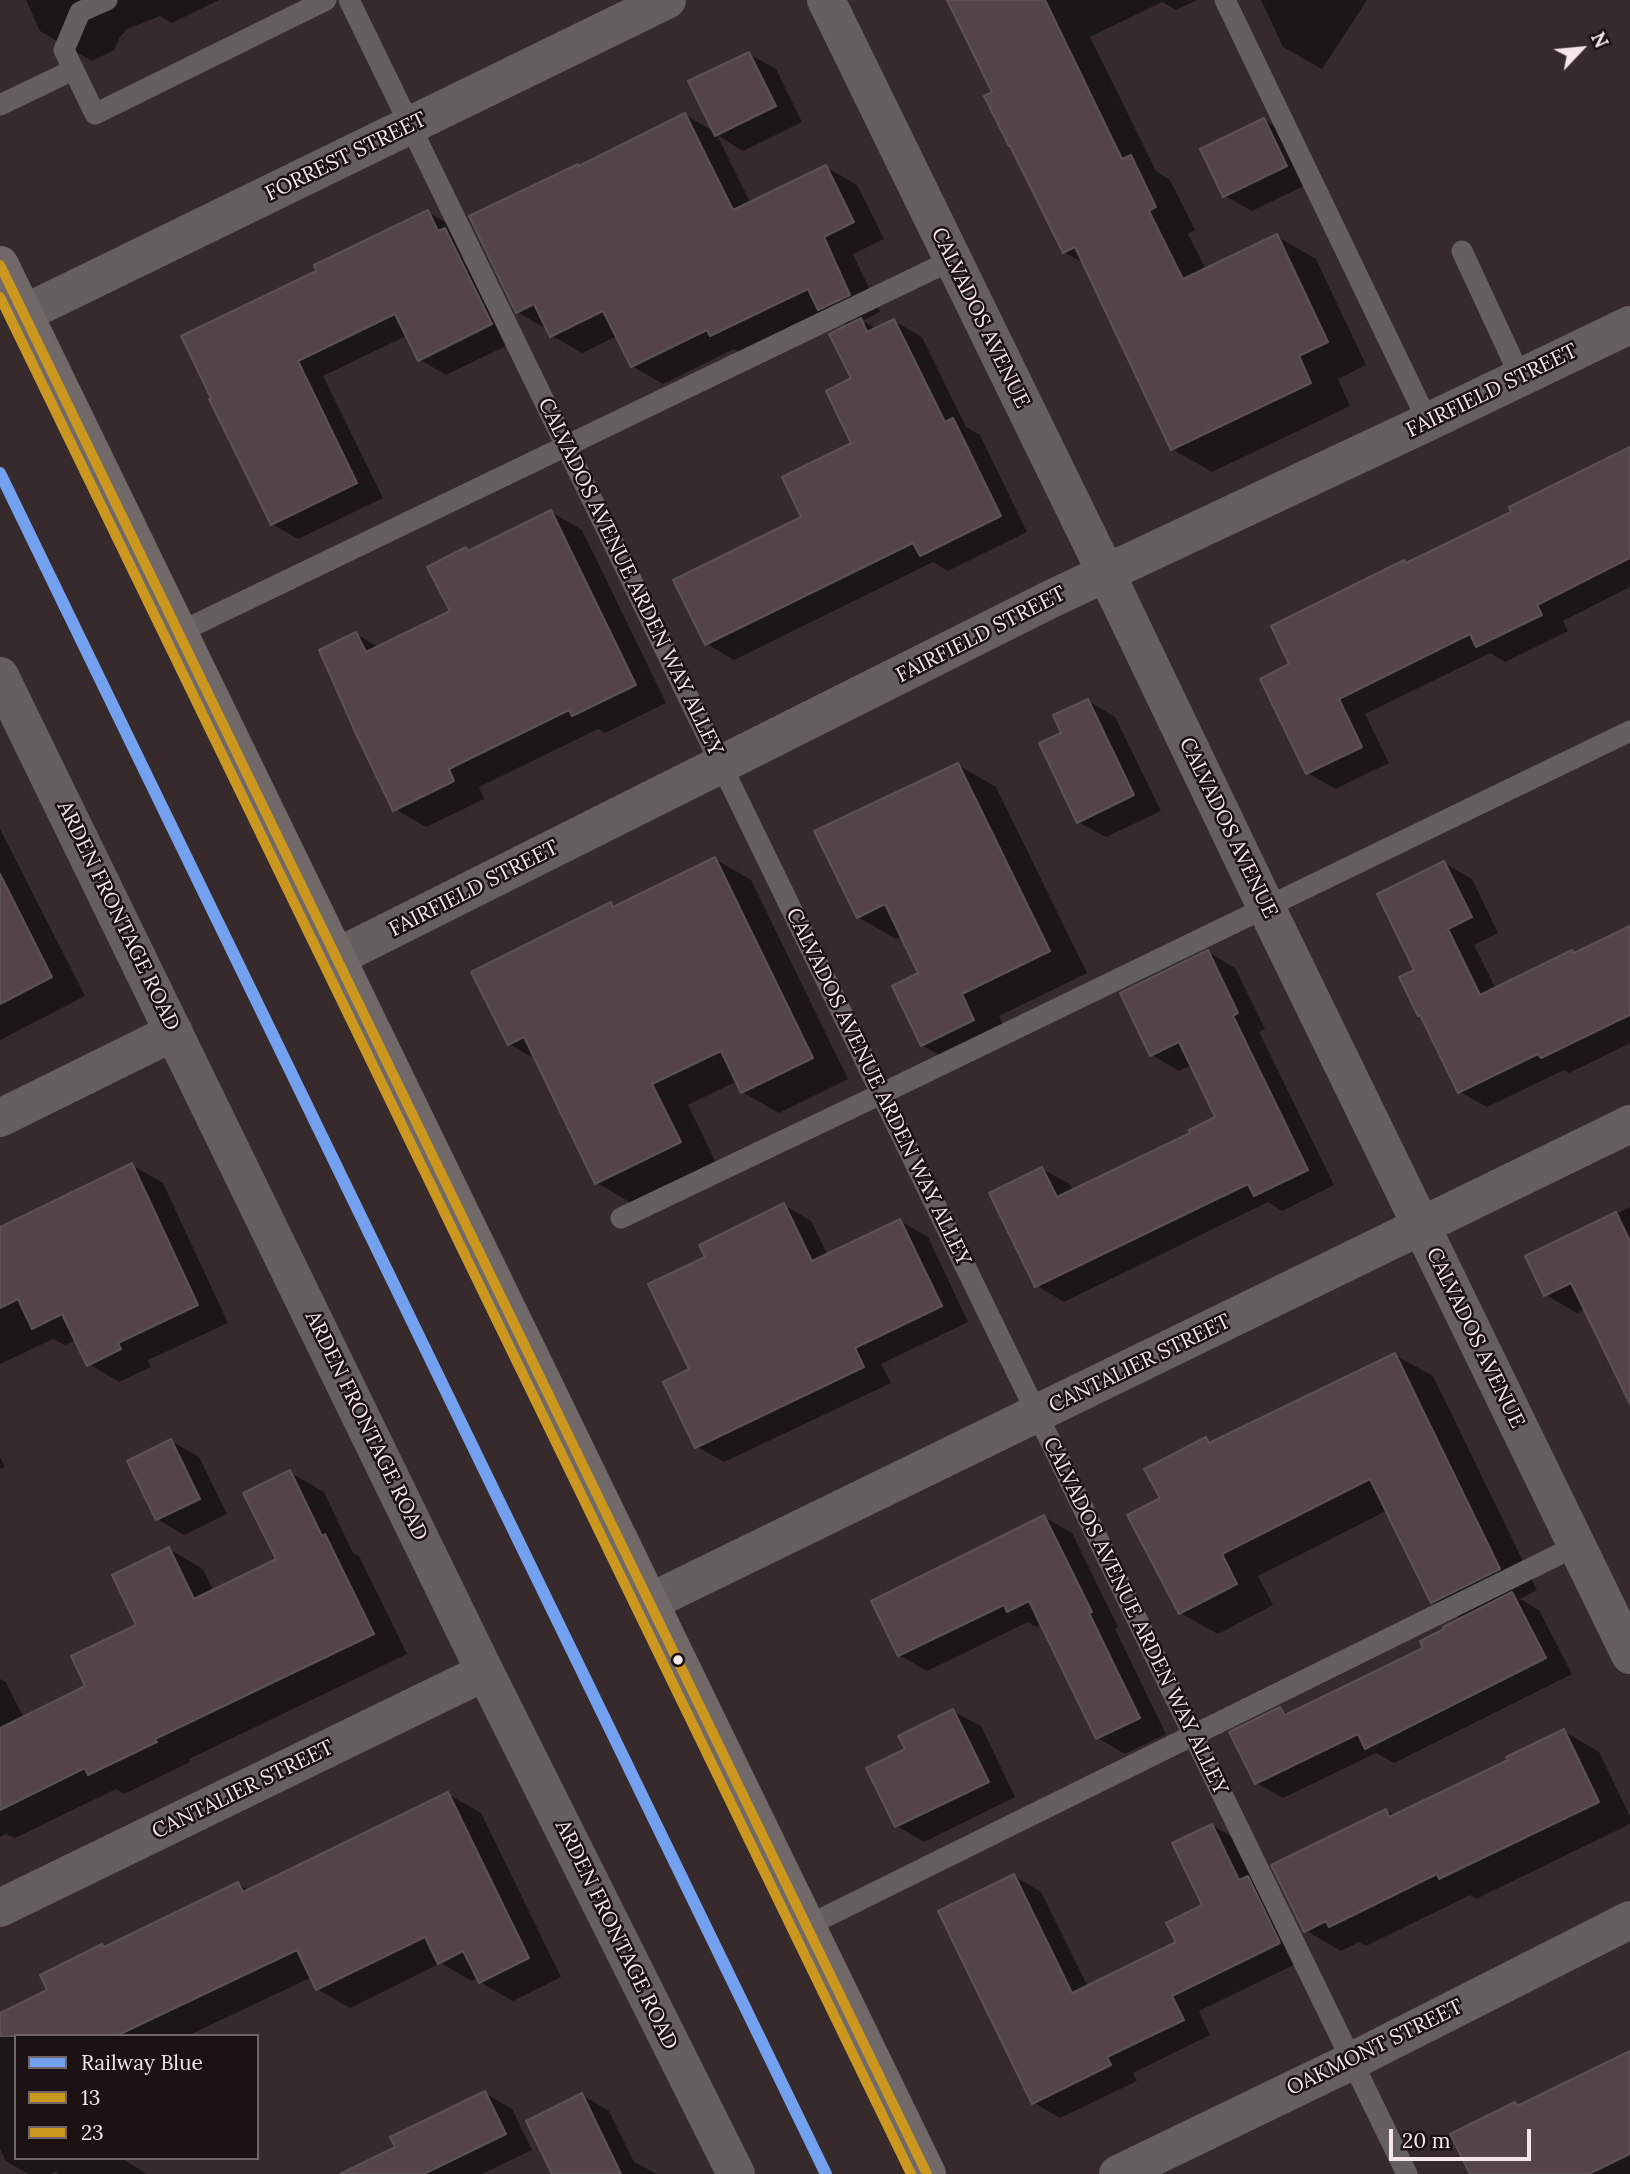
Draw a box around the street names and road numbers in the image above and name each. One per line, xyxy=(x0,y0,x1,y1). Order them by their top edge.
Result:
street label: FORREST STREET xyxy=(261,107,431,207)
street label: CALVADOS AVENUE xyxy=(925,224,1035,412)
street label: FAIRFIELD STREET xyxy=(1402,339,1582,443)
street label: CALVADOS AVENUE ARDEN WAY ALLEY xyxy=(532,394,728,760)
street label: FAIRFIELD STREET xyxy=(892,581,1070,689)
street label: CALVADOS AVENUE xyxy=(1173,734,1283,922)
street label: ARDEN FRONTAGE ROAD xyxy=(51,797,185,1035)
street label: FAIRFIELD STREET xyxy=(385,835,563,943)
street label: CALVADOS AVENUE ARDEN WAY ALLEY xyxy=(780,904,976,1270)
street label: CALVADOS AVENUE xyxy=(1420,1244,1530,1432)
street label: ARDEN FRONTAGE ROAD xyxy=(299,1307,433,1545)
street label: CANTALIER STREET xyxy=(1045,1309,1235,1419)
street label: CALVADOS AVENUE ARDEN WAY ALLEY xyxy=(1037,1433,1233,1799)
street label: CANTALIER STREET xyxy=(148,1735,338,1845)
street label: ARDEN FRONTAGE ROAD xyxy=(549,1816,683,2054)
street label: OAKMONT STREET xyxy=(1283,1994,1467,2102)

